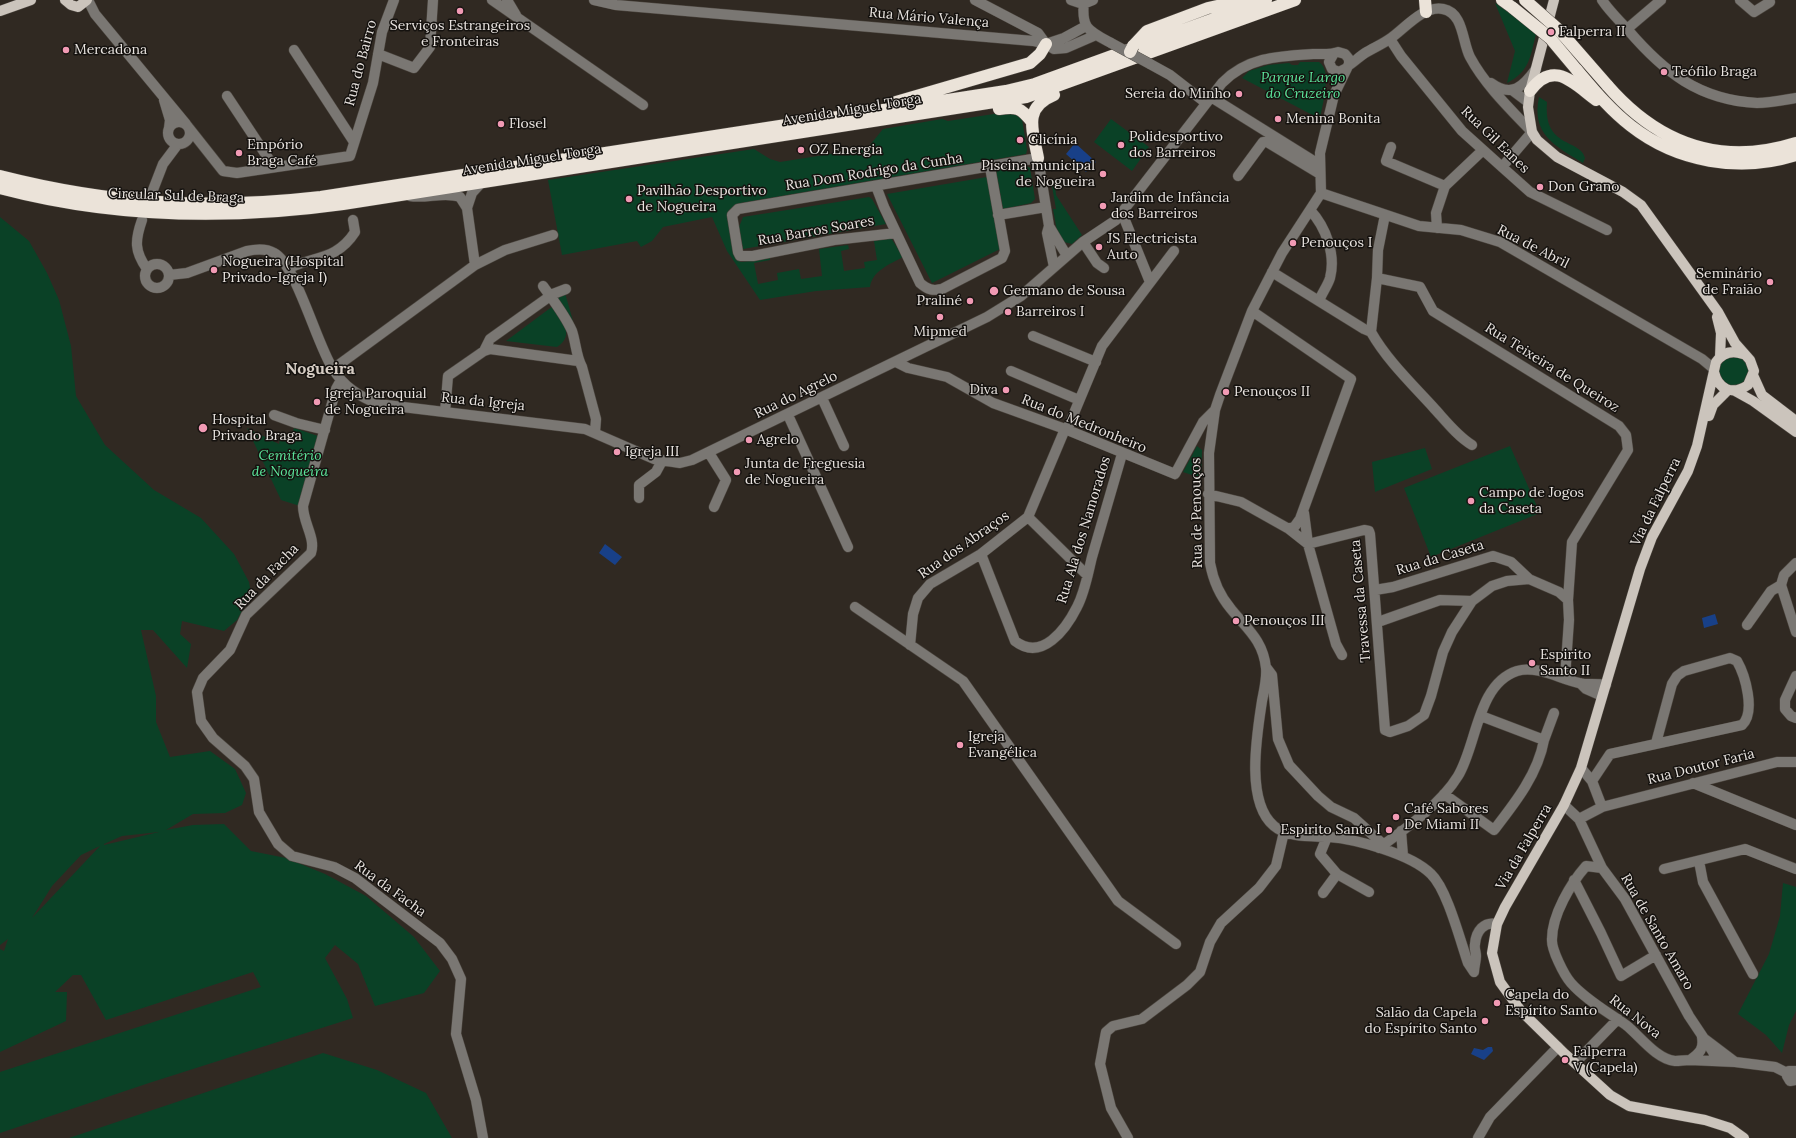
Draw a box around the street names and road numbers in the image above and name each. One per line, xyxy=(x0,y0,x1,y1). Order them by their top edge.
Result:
street label: Rua Mário Valença xyxy=(868,4,990,32)
street label: Rua do Bairro xyxy=(341,18,381,108)
street label: Avenida Miguel Torga xyxy=(781,91,923,129)
street label: Rua Gil Eanes xyxy=(1457,103,1533,177)
street label: Avenida Miguel Torga xyxy=(461,141,603,179)
street label: Rua Dom Rodrigo da Cunha xyxy=(784,150,964,194)
street label: Circular Sul de Braga xyxy=(108,185,244,207)
street label: Rua Barros Soares xyxy=(757,213,875,249)
street label: Rua de Abril xyxy=(1494,222,1572,272)
street label: Rua Teixeira de Queiroz xyxy=(1482,320,1622,416)
street label: Rua do Agrelo xyxy=(752,368,840,422)
street label: Rua da Igreja xyxy=(440,389,526,415)
street label: Rua do Medronheiro xyxy=(1019,391,1149,457)
street label: Rua Ala dos Namorados xyxy=(1054,454,1114,606)
street label: Via da Falperra xyxy=(1627,455,1685,549)
street label: Rua de Penouços xyxy=(1188,457,1206,569)
street label: Rua dos Abraços xyxy=(915,507,1013,583)
street label: Rua da Caseta xyxy=(1394,537,1486,579)
street label: Travessa da Caseta xyxy=(1347,539,1375,663)
street label: Rua da Facha xyxy=(232,541,302,613)
street label: Rua Doutor Faria xyxy=(1646,746,1756,788)
street label: Via da Falperra xyxy=(1493,801,1555,893)
street label: Rua da Facha xyxy=(351,857,429,921)
street label: Rua de Santo Amaro xyxy=(1617,871,1697,993)
street label: Rua Nova xyxy=(1606,992,1664,1042)

